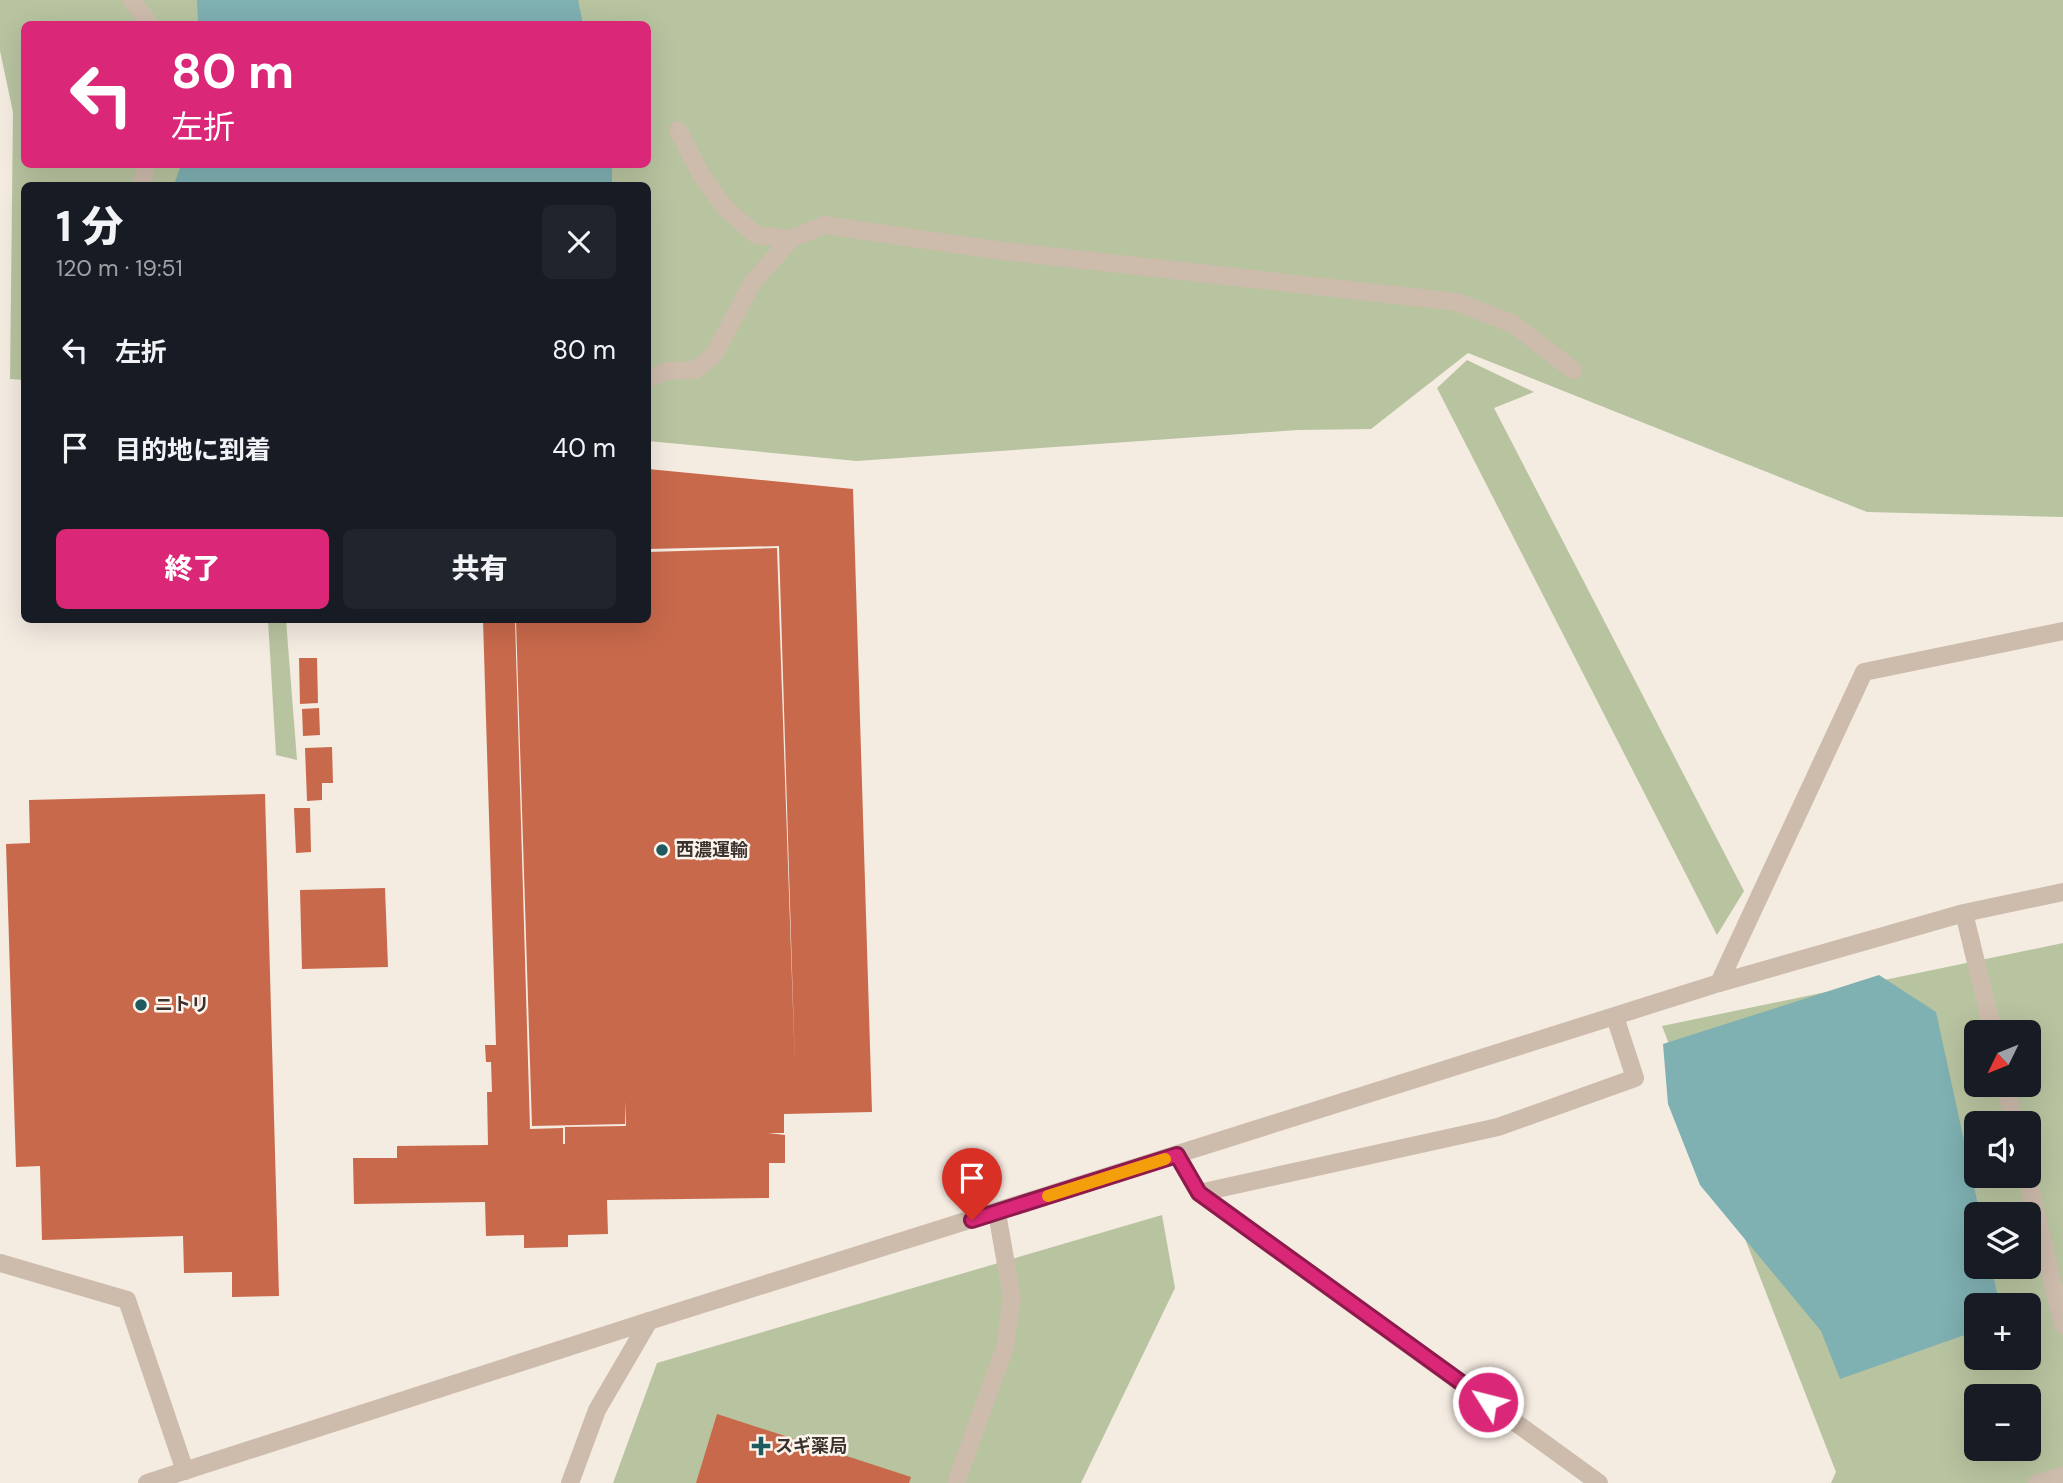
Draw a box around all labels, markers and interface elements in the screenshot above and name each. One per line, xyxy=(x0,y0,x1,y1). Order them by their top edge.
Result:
text: 80 m xyxy=(171,39,294,103)
icon: left xyxy=(56,49,147,140)
text: 左折 xyxy=(171,106,235,148)
text: 1 分 xyxy=(56,199,123,254)
button: close xyxy=(542,205,616,279)
text: 120 m · 19:51 xyxy=(56,253,183,283)
icon: left xyxy=(56,331,94,369)
text: 80 m xyxy=(552,333,616,367)
text: 左折 xyxy=(115,335,167,369)
icon: arrive xyxy=(56,429,94,467)
text: 40 m xyxy=(552,431,616,465)
text: 目的地に到着 xyxy=(115,433,271,467)
button: 終了 xyxy=(56,529,329,609)
button: 共有 xyxy=(343,529,616,609)
place label: 西濃運輸 xyxy=(676,838,748,862)
marker: 西濃運輸 xyxy=(654,842,670,858)
place label: ニトリ xyxy=(155,993,209,1017)
marker: ニトリ xyxy=(133,997,149,1013)
north arrow xyxy=(1964,1020,2040,1097)
map controls xyxy=(1964,1020,2041,1461)
button: sound xyxy=(1964,1111,2041,1188)
pin xyxy=(942,1148,1002,1220)
icon: arrive xyxy=(953,1159,991,1197)
button: layers xyxy=(1964,1202,2041,1279)
button: + xyxy=(1964,1293,2041,1370)
position arrow xyxy=(1451,1365,1525,1439)
button: − xyxy=(1964,1384,2041,1461)
place label: スギ薬局 xyxy=(775,1434,847,1458)
marker: スギ薬局 xyxy=(753,1438,769,1454)

